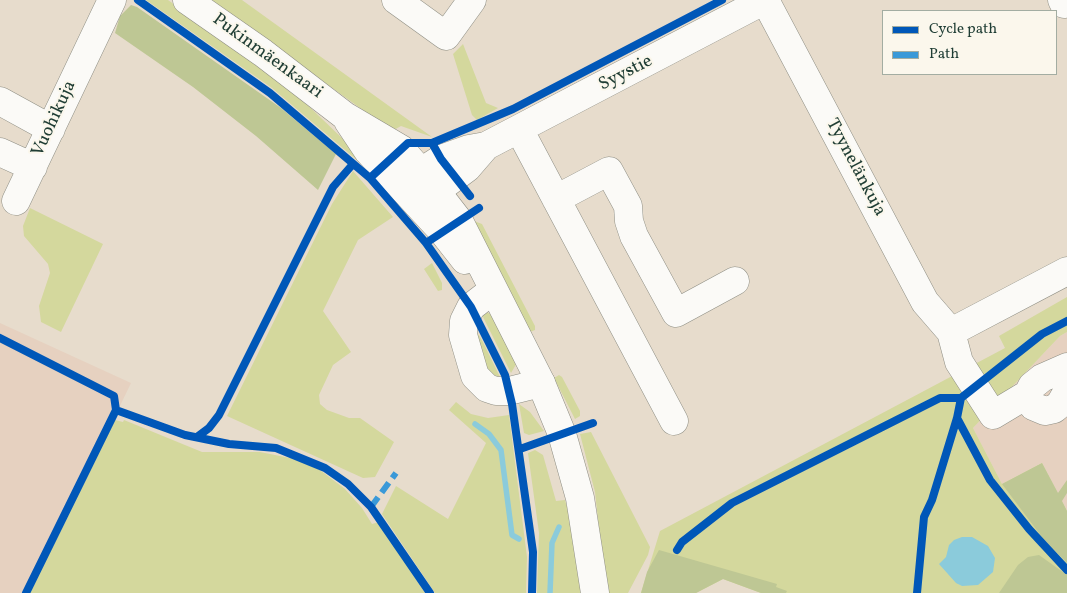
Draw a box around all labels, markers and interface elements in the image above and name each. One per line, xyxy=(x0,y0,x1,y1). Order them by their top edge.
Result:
street label: Pukinmäenkaari xyxy=(207,10,327,104)
legend xyxy=(882,10,1057,75)
text: Cycle path xyxy=(929,19,997,40)
text: Path xyxy=(929,44,959,65)
street label: Syystie xyxy=(596,51,656,97)
street label: Vuohikuja xyxy=(28,78,82,160)
street label: Tyynelänkuja xyxy=(820,115,890,221)

